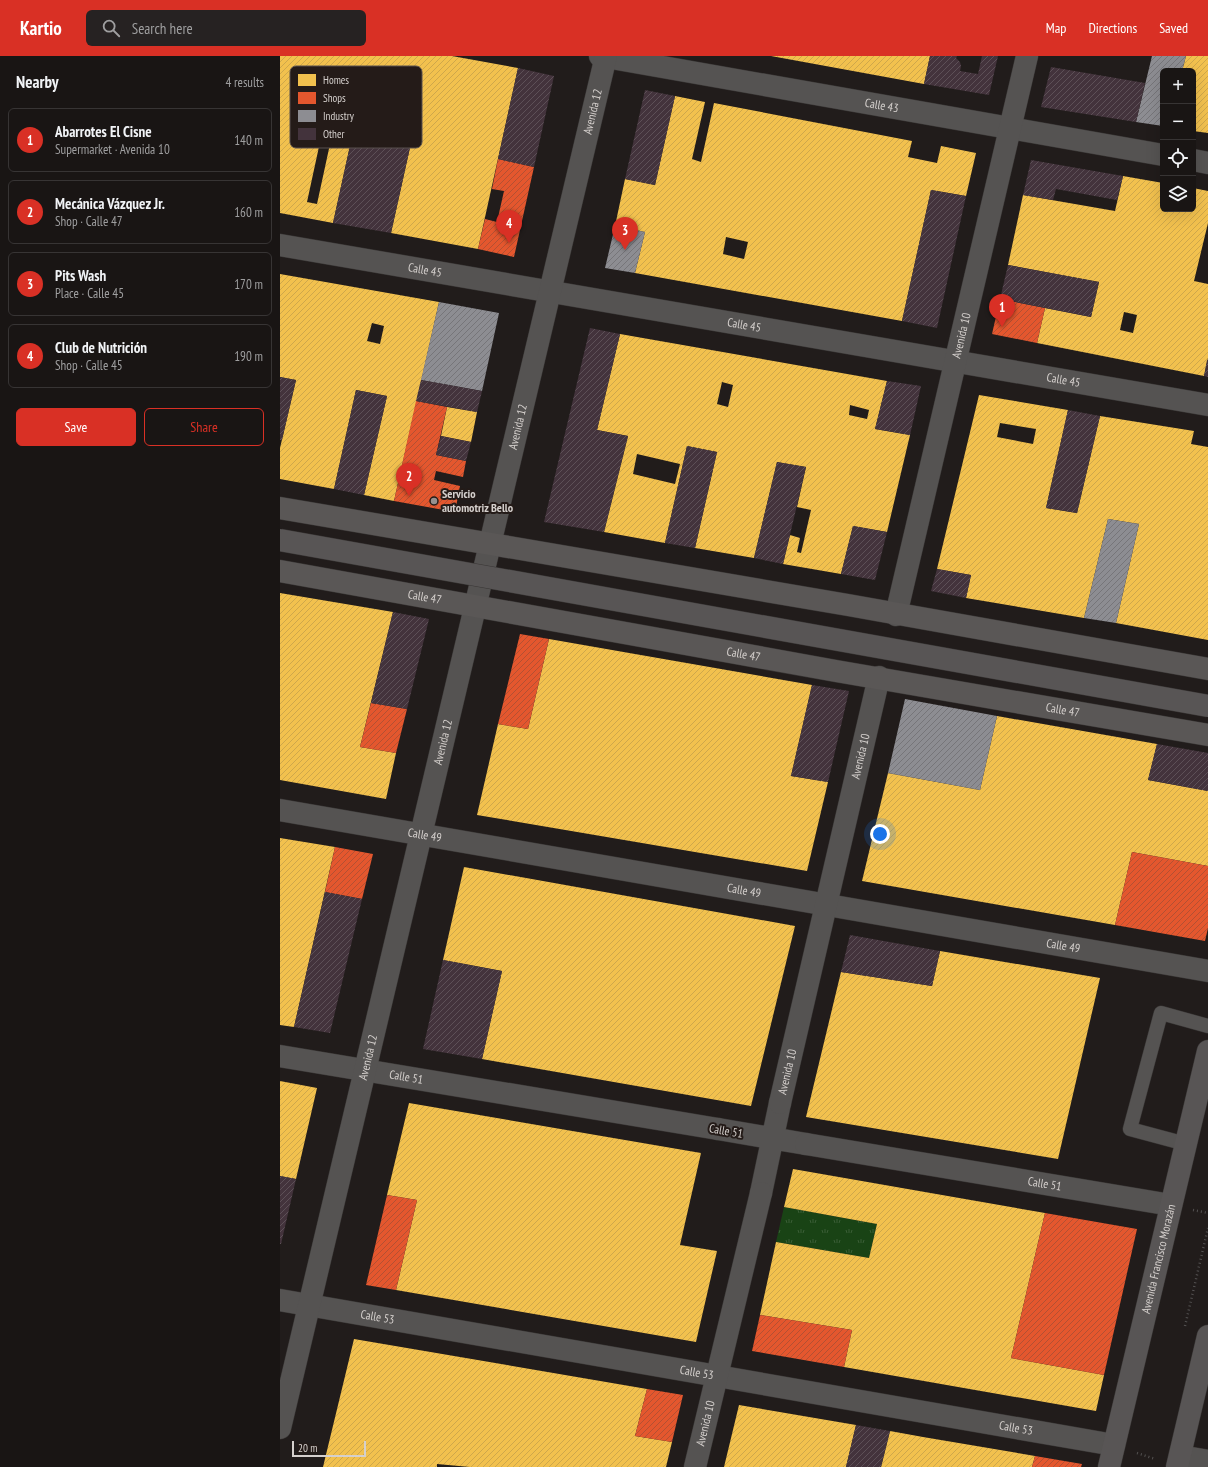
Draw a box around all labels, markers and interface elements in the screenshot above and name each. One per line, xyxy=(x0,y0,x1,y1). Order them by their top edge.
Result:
search box xyxy=(86,10,366,46)
text: Kartio xyxy=(20,16,62,40)
icon: search xyxy=(100,17,122,39)
text: Search here xyxy=(132,19,193,38)
text: Map xyxy=(1046,19,1066,37)
text: Directions xyxy=(1088,19,1137,37)
text: Saved xyxy=(1159,19,1188,37)
legend xyxy=(290,66,422,148)
map controls xyxy=(1160,68,1196,212)
button: + xyxy=(1160,68,1196,104)
text: Nearby xyxy=(16,71,59,93)
text: Homes xyxy=(323,73,349,87)
text: 4 results xyxy=(225,74,264,91)
street label: Avenida 12 xyxy=(580,87,605,136)
text: Shops xyxy=(323,91,346,105)
street label: Calle 43 xyxy=(864,95,900,115)
button: − xyxy=(1160,104,1196,140)
text: Industry xyxy=(323,109,355,123)
text: Abarrotes El Cisne xyxy=(55,122,152,141)
text: Other xyxy=(323,127,344,141)
text: 1 xyxy=(27,132,33,149)
text: 140 m xyxy=(234,132,263,149)
button: locate xyxy=(1160,140,1196,176)
text: Supermarket · Avenida 10 xyxy=(55,141,170,158)
button: layers xyxy=(1160,176,1196,212)
text: Mecánica Vázquez Jr. xyxy=(55,194,165,213)
text: 2 xyxy=(27,204,33,221)
text: 160 m xyxy=(234,204,263,221)
pin: 4 xyxy=(496,210,522,243)
text: Shop · Calle 47 xyxy=(55,213,123,230)
pin: 3 xyxy=(612,217,638,250)
street label: Calle 45 xyxy=(407,259,443,280)
text: Pits Wash xyxy=(55,266,106,285)
text: 3 xyxy=(27,276,33,293)
text: 170 m xyxy=(234,276,263,293)
text: Place · Calle 45 xyxy=(55,285,124,302)
pin: 1 xyxy=(989,294,1015,327)
street label: Avenida 10 xyxy=(948,311,974,360)
street label: Calle 45 xyxy=(726,314,762,335)
text: Club de Nutrición xyxy=(55,338,147,357)
text: 4 xyxy=(27,348,33,365)
text: 190 m xyxy=(234,348,263,365)
text: Shop · Calle 45 xyxy=(55,357,123,374)
street label: Calle 45 xyxy=(1045,369,1082,390)
street label: Avenida 12 xyxy=(505,403,530,451)
button: Save xyxy=(16,408,136,446)
button: Share xyxy=(144,408,264,446)
pin: 2 xyxy=(396,463,422,496)
place label: Servicio automotriz Bello xyxy=(442,486,514,515)
marker: Servicio automotriz Bello xyxy=(429,496,439,506)
street label: Calle 47 xyxy=(407,586,443,607)
street label: Calle 47 xyxy=(726,643,762,664)
street label: Calle 47 xyxy=(1045,699,1081,720)
street label: Avenida 12 xyxy=(430,718,455,766)
street label: Avenida 10 xyxy=(848,732,873,780)
street label: Calle 49 xyxy=(407,824,443,845)
your location xyxy=(870,824,890,844)
street label: Calle 49 xyxy=(726,880,762,900)
street label: Calle 49 xyxy=(1045,935,1081,956)
street label: Avenida 12 xyxy=(355,1033,380,1081)
street label: Avenida 10 xyxy=(774,1048,799,1096)
street label: Calle 51 xyxy=(388,1066,424,1087)
street label: Calle 51 xyxy=(708,1120,744,1141)
street label: Calle 51 xyxy=(1027,1173,1063,1194)
street label: Avenida Francisco Morazán xyxy=(1138,1203,1178,1315)
street label: Calle 53 xyxy=(360,1306,396,1327)
street label: Calle 53 xyxy=(679,1362,715,1382)
street label: Avenida 10 xyxy=(692,1399,718,1447)
street label: Calle 53 xyxy=(998,1417,1034,1438)
scale bar xyxy=(292,1439,366,1458)
text: 20 m xyxy=(298,1441,317,1455)

